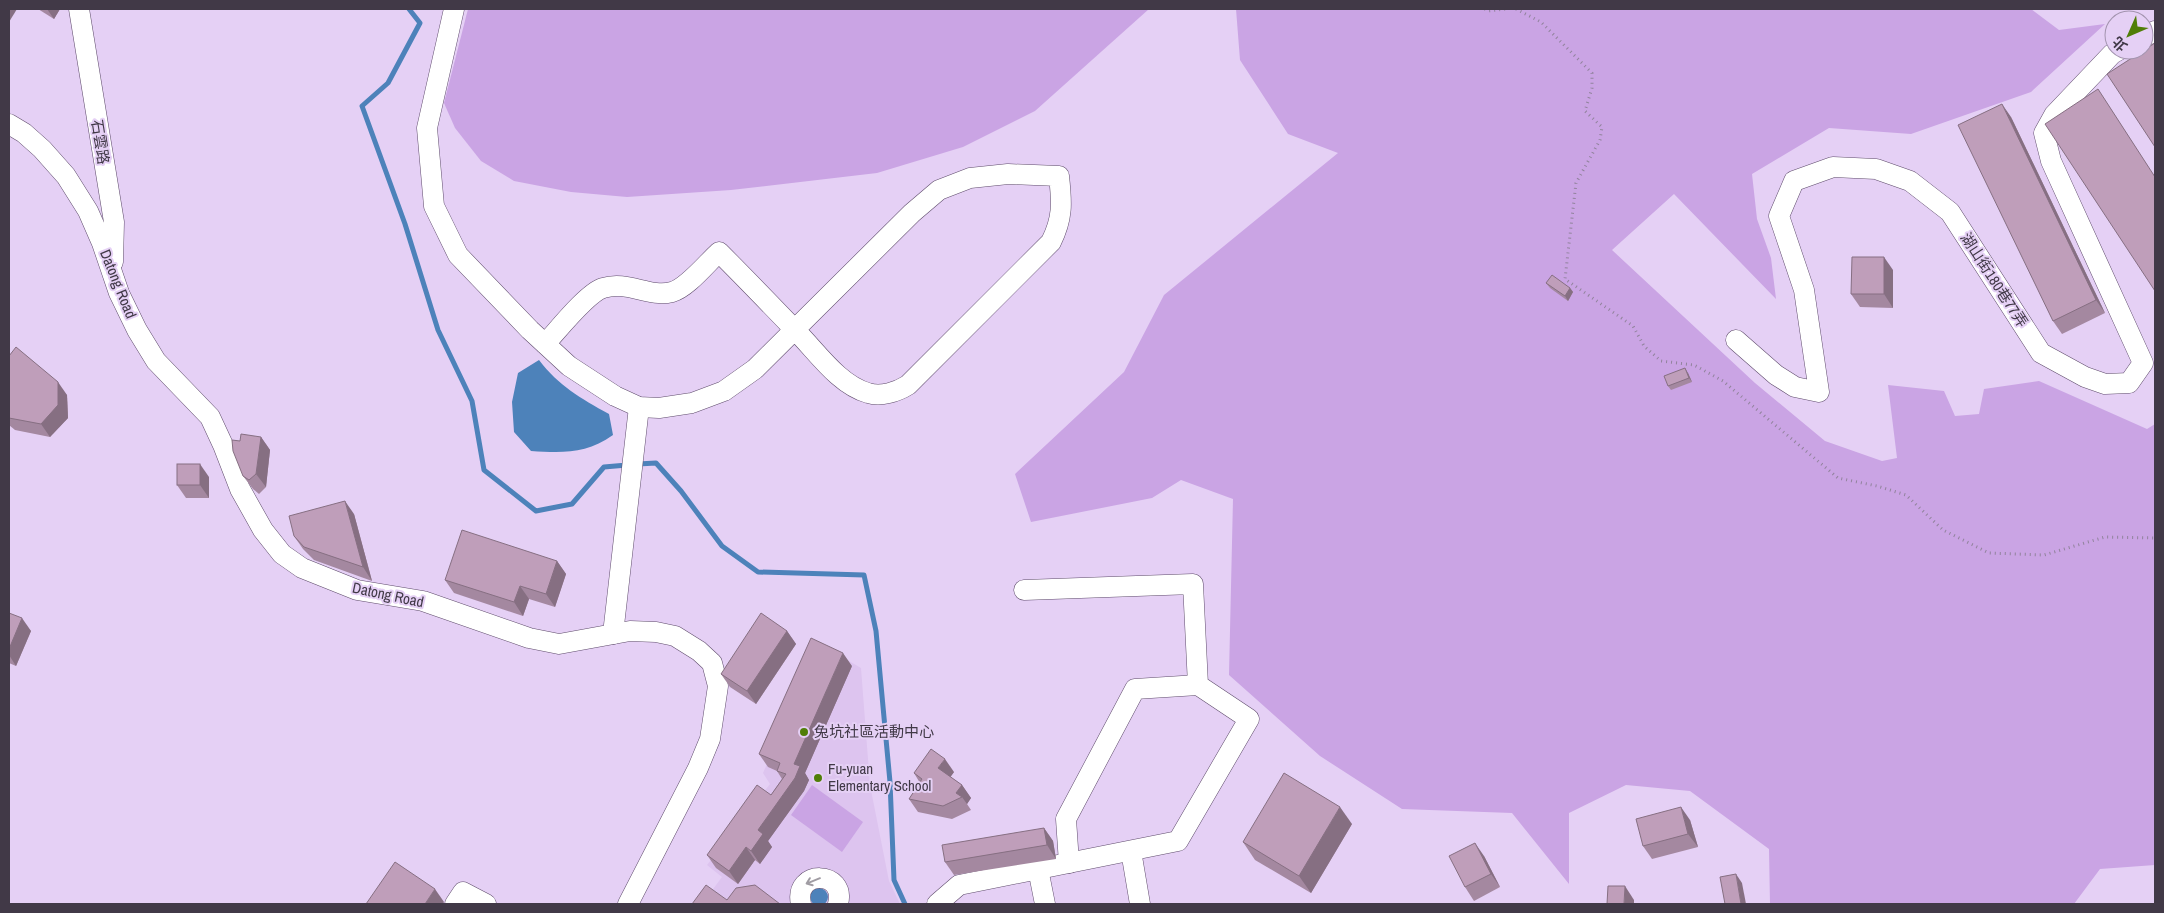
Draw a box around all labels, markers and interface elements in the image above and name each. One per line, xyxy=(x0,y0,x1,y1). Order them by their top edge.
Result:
north arrow xyxy=(2104,10,2154,60)
text: 北 xyxy=(2108,33,2131,56)
street label: 石雲路 xyxy=(87,118,114,166)
street label: 湖山街180巷77弄 xyxy=(1956,228,2033,331)
street label: Datong Road xyxy=(95,246,142,321)
street label: Datong Road xyxy=(350,577,426,612)
place label: 兔坑社區活動中心 xyxy=(814,721,934,742)
marker: 兔坑社區活動中心 xyxy=(798,726,810,738)
place label: Fu-yuan Elementary School xyxy=(828,758,931,796)
marker: Fu-yuan Elementary School xyxy=(812,772,824,784)
one-way arrow xyxy=(806,877,821,886)

